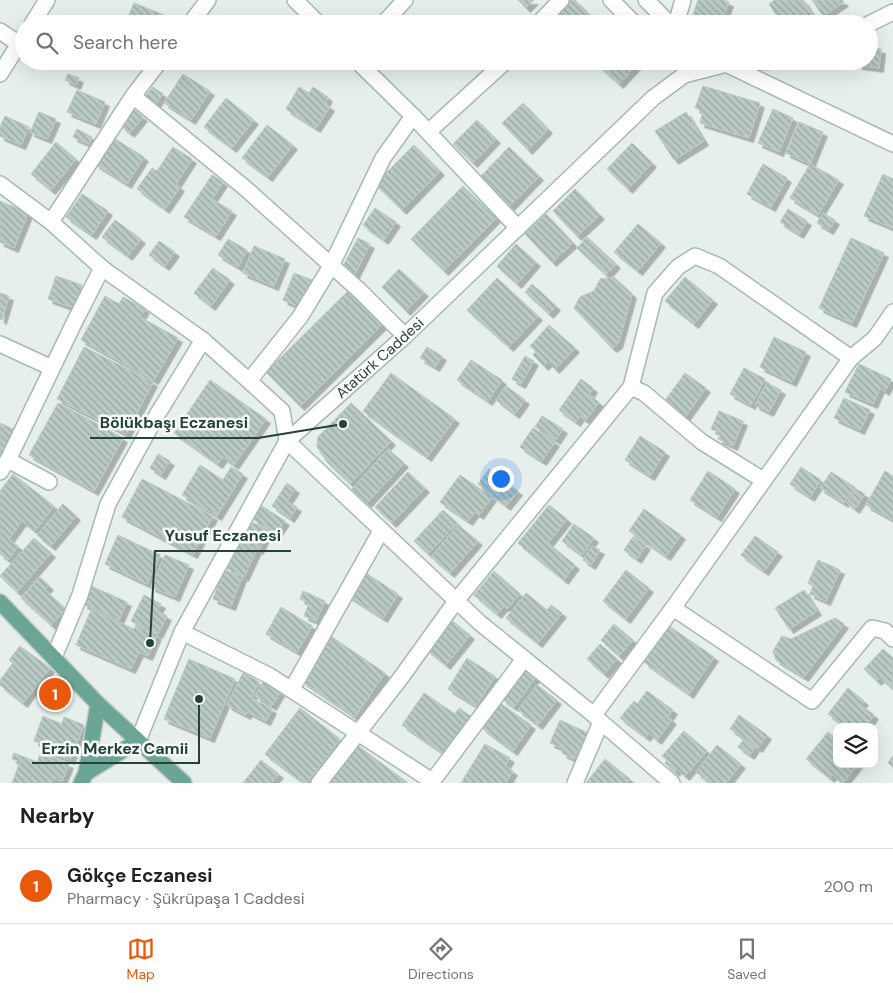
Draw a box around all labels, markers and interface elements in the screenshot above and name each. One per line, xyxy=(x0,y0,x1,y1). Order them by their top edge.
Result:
search box xyxy=(15,15,878,70)
icon: search xyxy=(33,29,61,57)
text: Search here xyxy=(73,30,178,55)
street label: Atatürk Caddesi xyxy=(331,313,428,403)
callout: Bölükbaşı Eczanesi xyxy=(90,407,258,438)
text: Bölükbaşı Eczanesi xyxy=(100,412,248,433)
your location xyxy=(488,466,514,492)
callout: Yusuf Eczanesi xyxy=(155,520,291,551)
text: Yusuf Eczanesi xyxy=(165,525,281,546)
pin: 1 xyxy=(39,675,71,713)
map controls xyxy=(833,723,878,768)
button: layers xyxy=(833,723,878,768)
callout: Erzin Merkez Camii xyxy=(32,732,199,763)
text: Erzin Merkez Camii xyxy=(42,738,188,759)
text: Nearby xyxy=(20,802,94,830)
text: Gökçe Eczanesi xyxy=(67,863,213,888)
text: 1 xyxy=(33,876,39,897)
text: 200 m xyxy=(824,876,873,897)
text: Pharmacy · Şükrüpaşa 1 Caddesi xyxy=(67,888,305,909)
tab: Map xyxy=(127,935,155,983)
tab: Directions xyxy=(408,935,474,983)
tab: Saved xyxy=(727,935,766,983)

